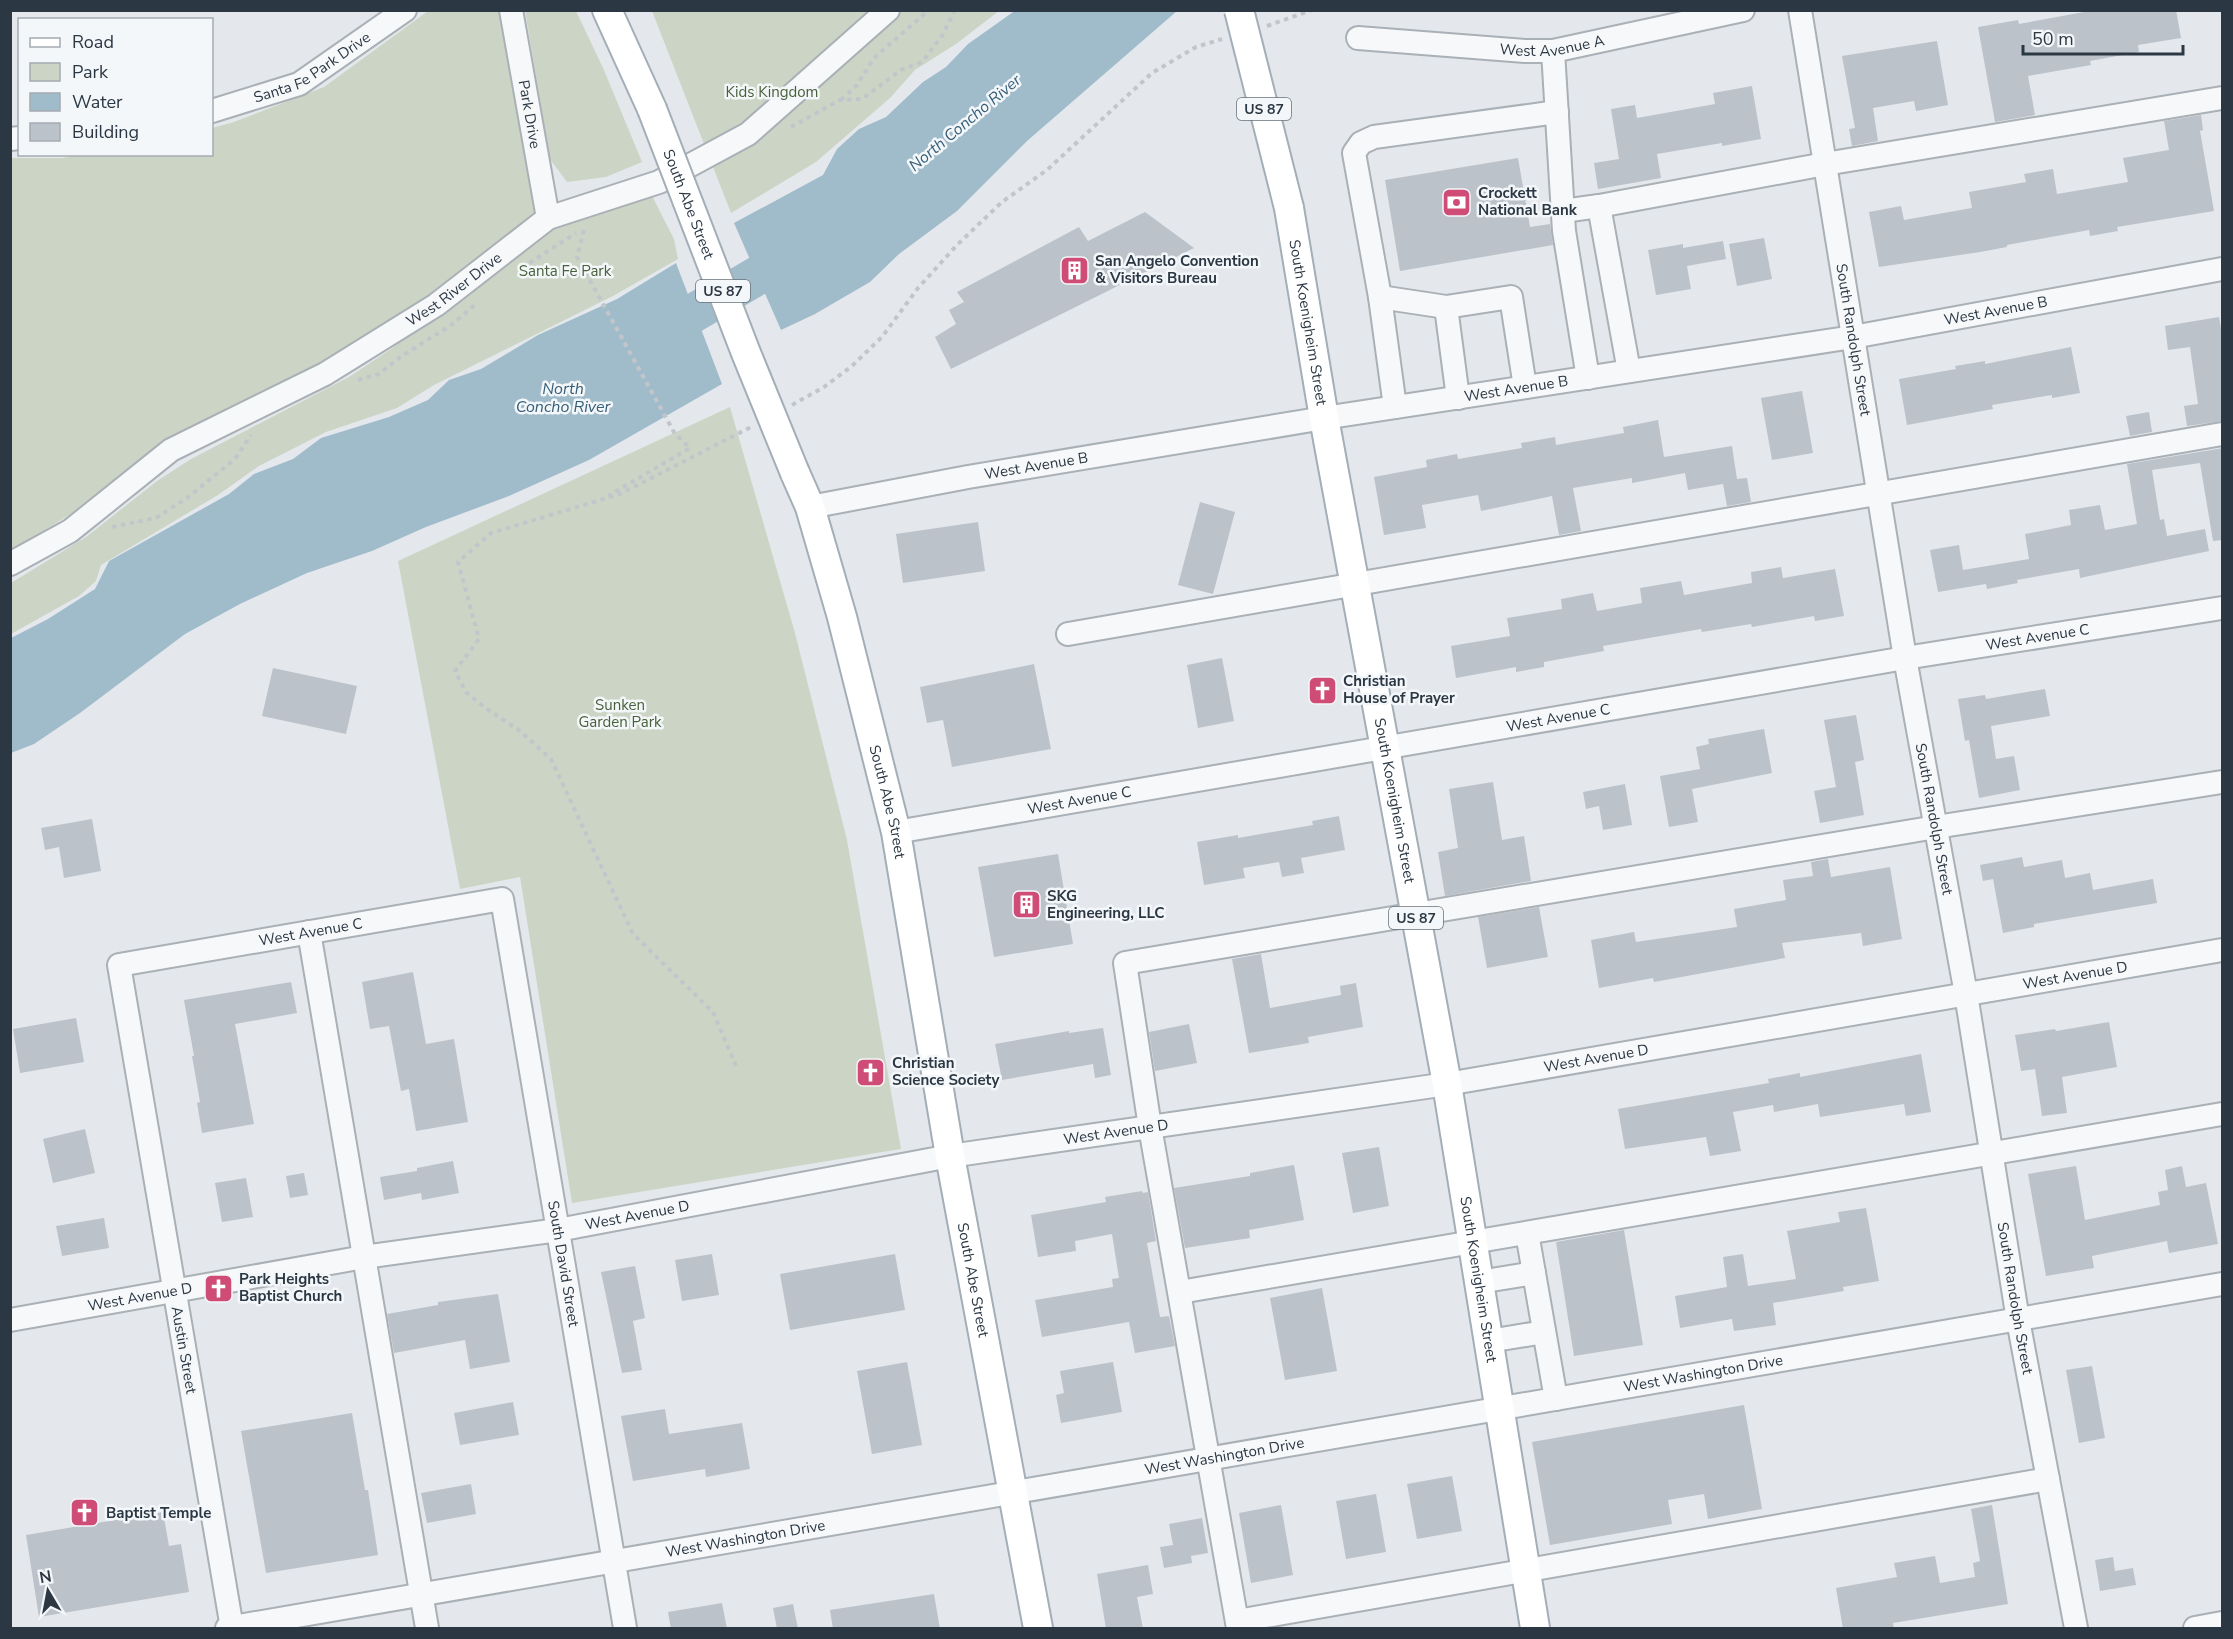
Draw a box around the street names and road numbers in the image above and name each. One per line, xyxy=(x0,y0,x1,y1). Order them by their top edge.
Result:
street label: Santa Fe Park Drive xyxy=(251,27,374,108)
street label: West Avenue A xyxy=(1499,30,1606,61)
street label: Park Drive xyxy=(514,78,545,150)
road number: US 87 xyxy=(1237,98,1291,120)
street label: South Abe Street xyxy=(658,146,719,263)
street label: South Koenigheim Street xyxy=(1284,238,1332,408)
street label: West River Drive xyxy=(402,248,506,331)
street label: South Randolph Street xyxy=(1831,262,1876,418)
road number: US 87 xyxy=(696,280,750,302)
street label: West Avenue B xyxy=(1942,291,2049,330)
street label: West Avenue B xyxy=(1463,371,1569,406)
street label: West Avenue B xyxy=(983,447,1090,484)
street label: West Avenue C xyxy=(1984,619,2091,655)
street label: West Avenue C xyxy=(1505,699,1612,737)
street label: South Koenigheim Street xyxy=(1370,716,1420,886)
street label: South Randolph Street xyxy=(1911,741,1958,897)
street label: South Abe Street xyxy=(865,743,910,861)
street label: West Avenue C xyxy=(1026,782,1133,819)
road number: US 87 xyxy=(1389,907,1443,929)
street label: West Avenue C xyxy=(257,913,364,951)
street label: West Avenue D xyxy=(2021,957,2129,994)
street label: West Avenue D xyxy=(1542,1039,1650,1077)
street label: West Avenue D xyxy=(1062,1114,1170,1149)
street label: West Avenue D xyxy=(583,1195,691,1235)
street label: South Koenigheim Street xyxy=(1455,1195,1502,1364)
street label: South David Street xyxy=(543,1199,584,1329)
street label: South Abe Street xyxy=(953,1221,994,1340)
street label: South Randolph Street xyxy=(1993,1221,2038,1376)
street label: West Avenue D xyxy=(86,1278,194,1316)
street label: Austin Street xyxy=(166,1305,202,1396)
street label: West Washington Drive xyxy=(1622,1350,1785,1397)
street label: West Washington Drive xyxy=(1143,1432,1306,1480)
street label: West Washington Drive xyxy=(664,1515,827,1562)

